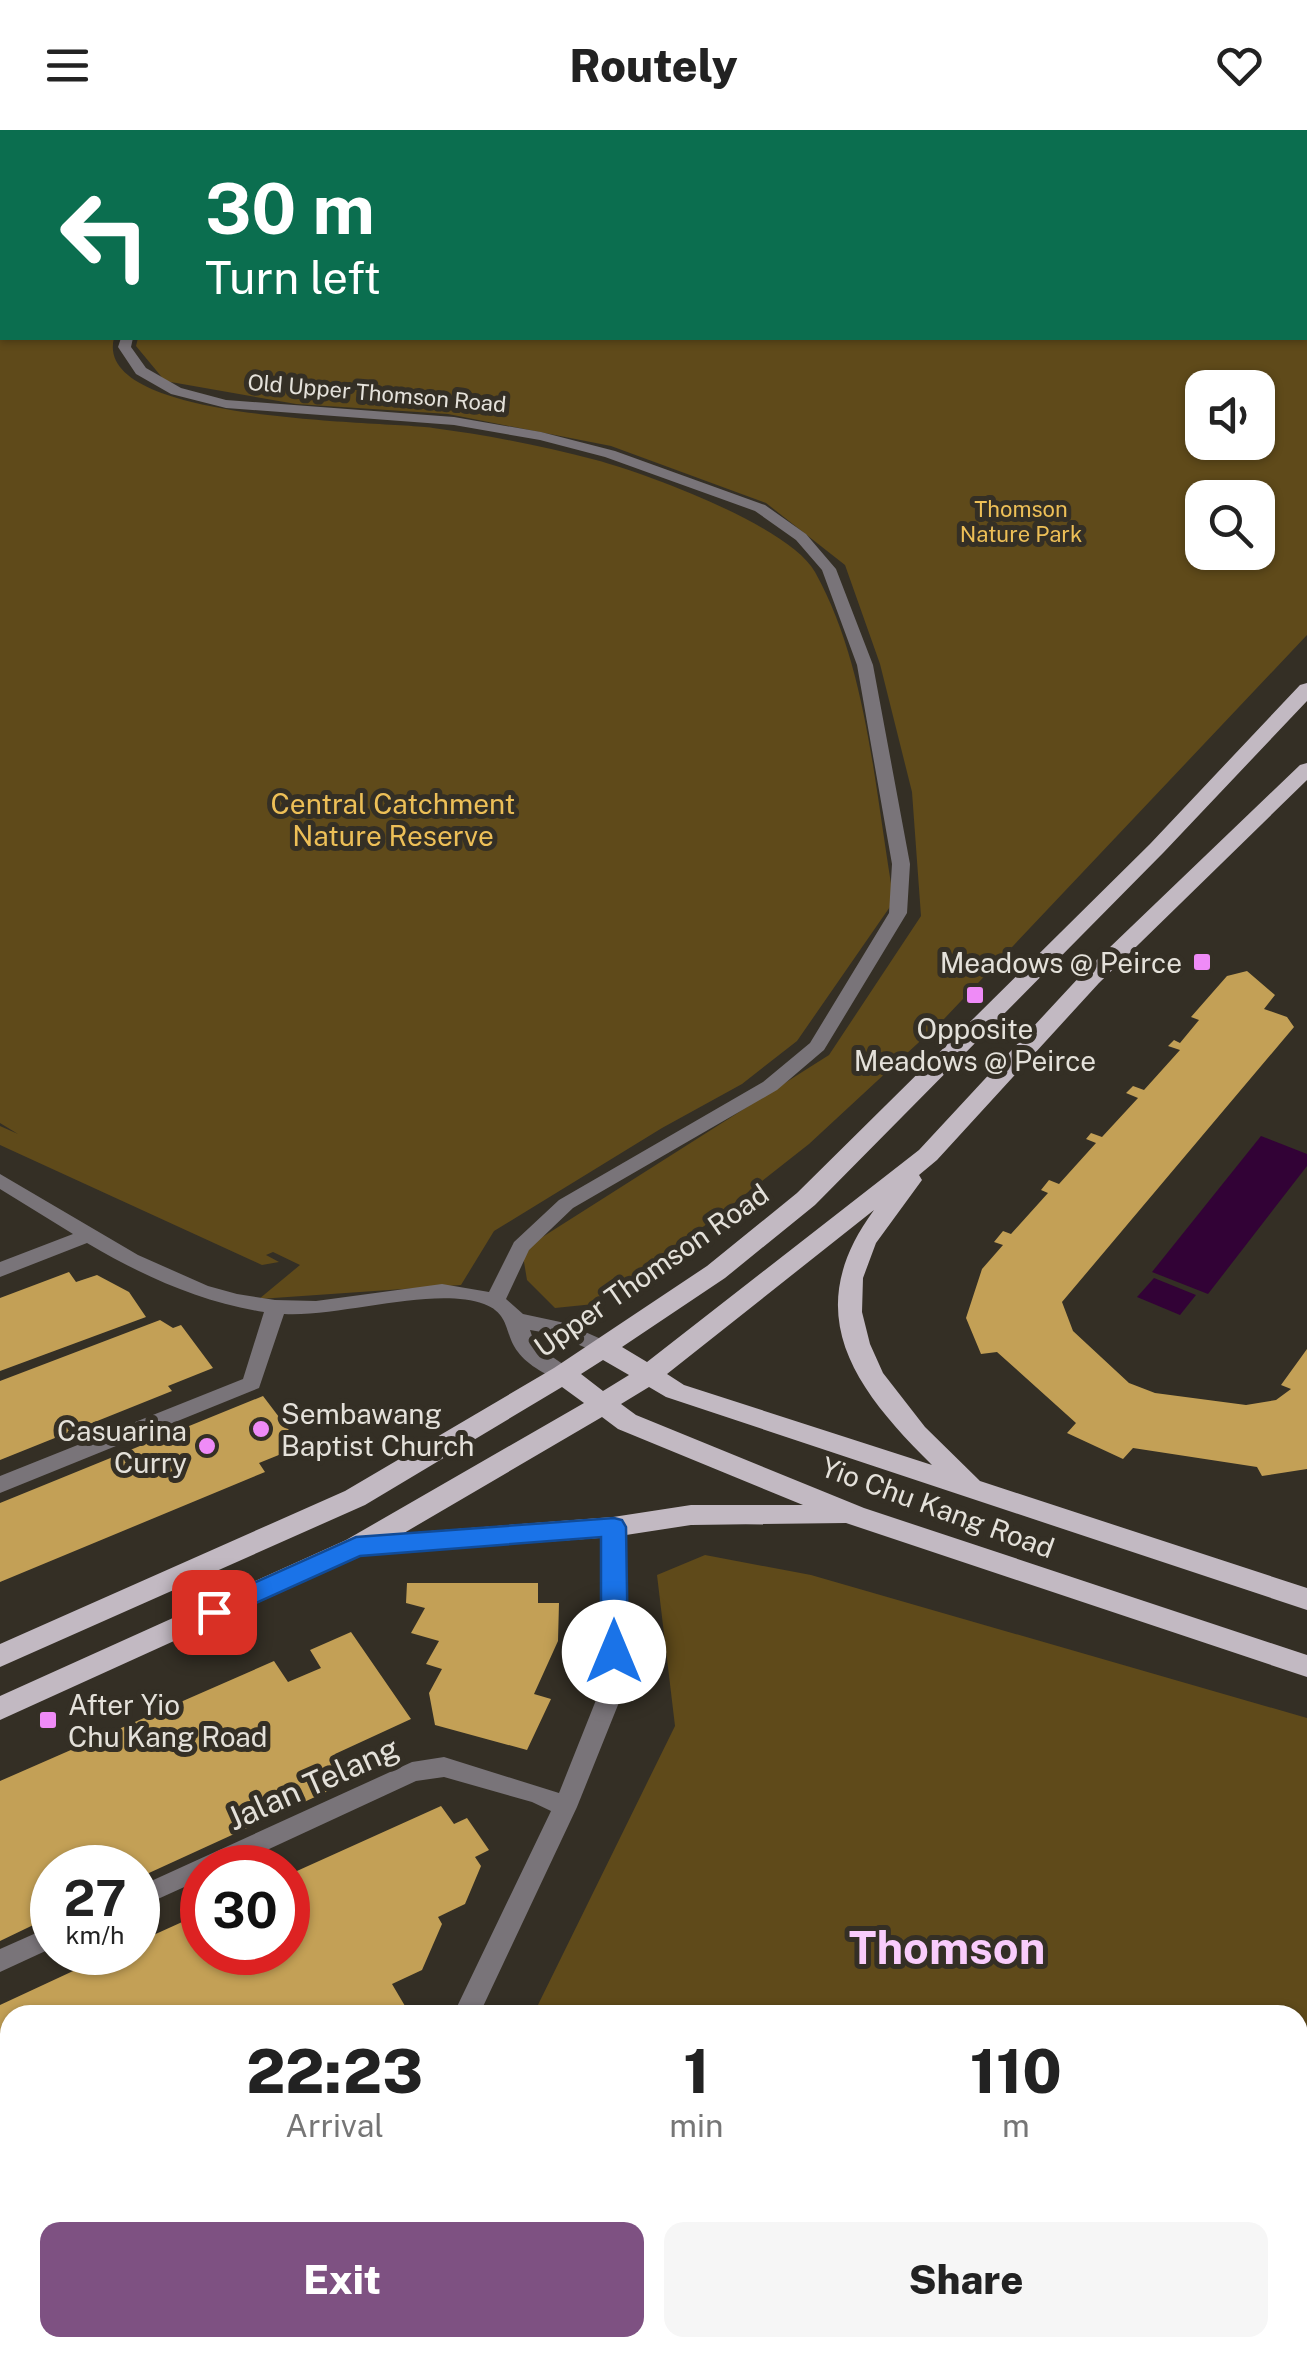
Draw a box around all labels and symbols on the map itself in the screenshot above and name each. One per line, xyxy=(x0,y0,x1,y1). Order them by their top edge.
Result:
street label: Old Upper Thomson Road xyxy=(247,369,507,417)
park label: Thomson Nature Park xyxy=(960,496,1082,547)
park label: Central Catchment Nature Reserve xyxy=(271,787,515,852)
place label: Meadows @ Peirce xyxy=(940,946,1182,979)
marker: Meadows @ Peirce xyxy=(1191,951,1213,973)
marker: Opposite Meadows @ Peirce xyxy=(964,984,986,1006)
place label: Opposite Meadows @ Peirce xyxy=(854,1012,1096,1077)
street label: Upper Thomson Road xyxy=(527,1177,775,1363)
place label: Sembawang Baptist Church xyxy=(281,1397,474,1462)
place label: Casuarina Curry xyxy=(57,1414,187,1479)
marker: Sembawang Baptist Church xyxy=(250,1418,272,1440)
marker: Casuarina Curry xyxy=(196,1435,218,1457)
street label: Yio Chu Kang Road xyxy=(817,1450,1059,1564)
pin xyxy=(172,1570,257,1655)
position arrow xyxy=(562,1600,666,1704)
place label: After Yio Chu Kang Road xyxy=(68,1688,268,1753)
marker: After Yio Chu Kang Road xyxy=(37,1709,59,1731)
street label: Jalan Telang xyxy=(221,1729,405,1837)
speed limit sign: 30 xyxy=(180,1845,310,1975)
district label: Thomson xyxy=(849,1921,1045,1974)

